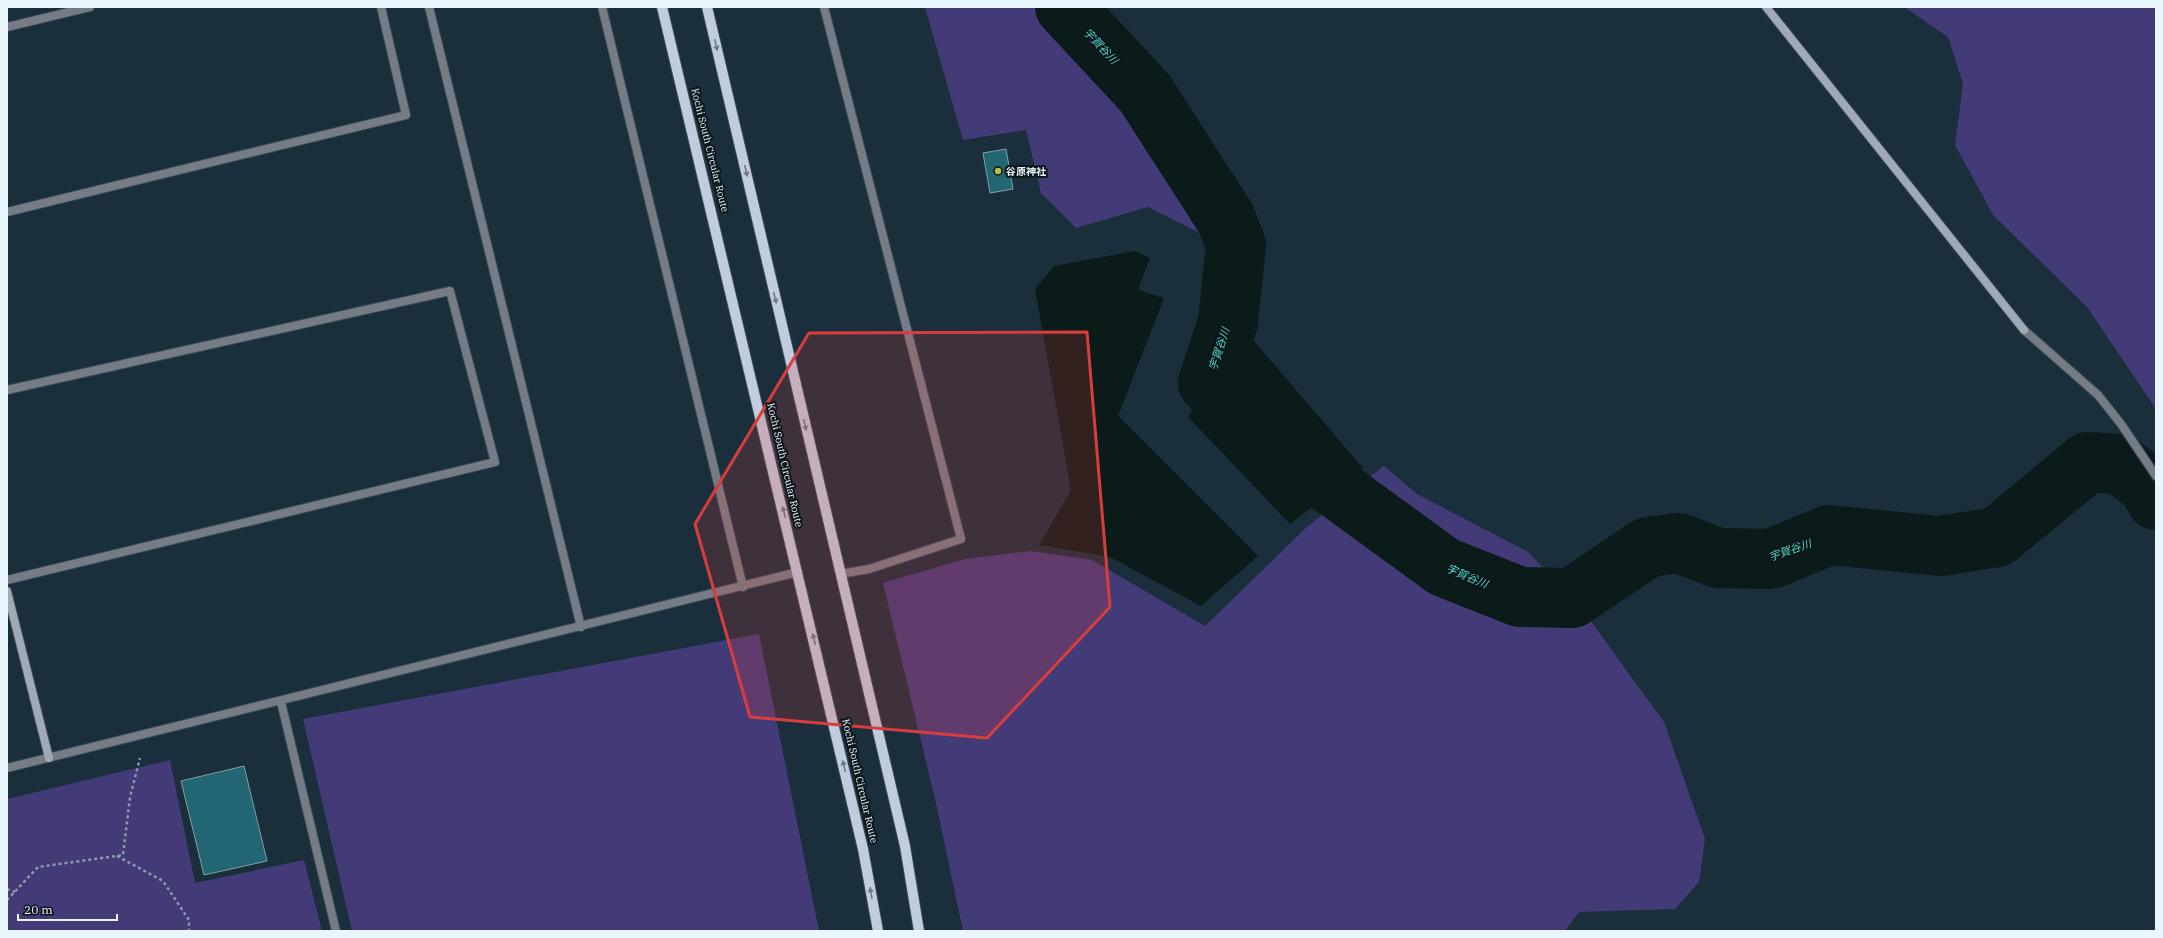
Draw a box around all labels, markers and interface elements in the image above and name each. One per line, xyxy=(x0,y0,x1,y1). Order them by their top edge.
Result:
water label: 宇賀谷川 xyxy=(1081,25,1122,68)
one-way arrow xyxy=(713,39,719,51)
street label: Kochi South Circular Route xyxy=(688,87,732,213)
one-way arrow xyxy=(743,165,749,178)
place label: 谷原神社 xyxy=(1006,165,1047,178)
marker: 谷原神社 xyxy=(993,166,1003,176)
one-way arrow xyxy=(773,292,779,304)
water label: 宇賀谷川 xyxy=(1206,325,1233,372)
street label: Kochi South Circular Route xyxy=(764,402,806,528)
one-way arrow xyxy=(802,418,808,431)
one-way arrow xyxy=(781,506,787,518)
water label: 宇賀谷川 xyxy=(1767,536,1814,564)
water label: 宇賀谷川 xyxy=(1444,561,1491,591)
one-way arrow xyxy=(811,633,817,645)
street label: Kochi South Circular Route xyxy=(839,718,881,844)
one-way arrow xyxy=(840,759,846,772)
one-way arrow xyxy=(868,886,874,899)
scale bar xyxy=(18,896,117,922)
text: 20 m xyxy=(24,902,53,917)

